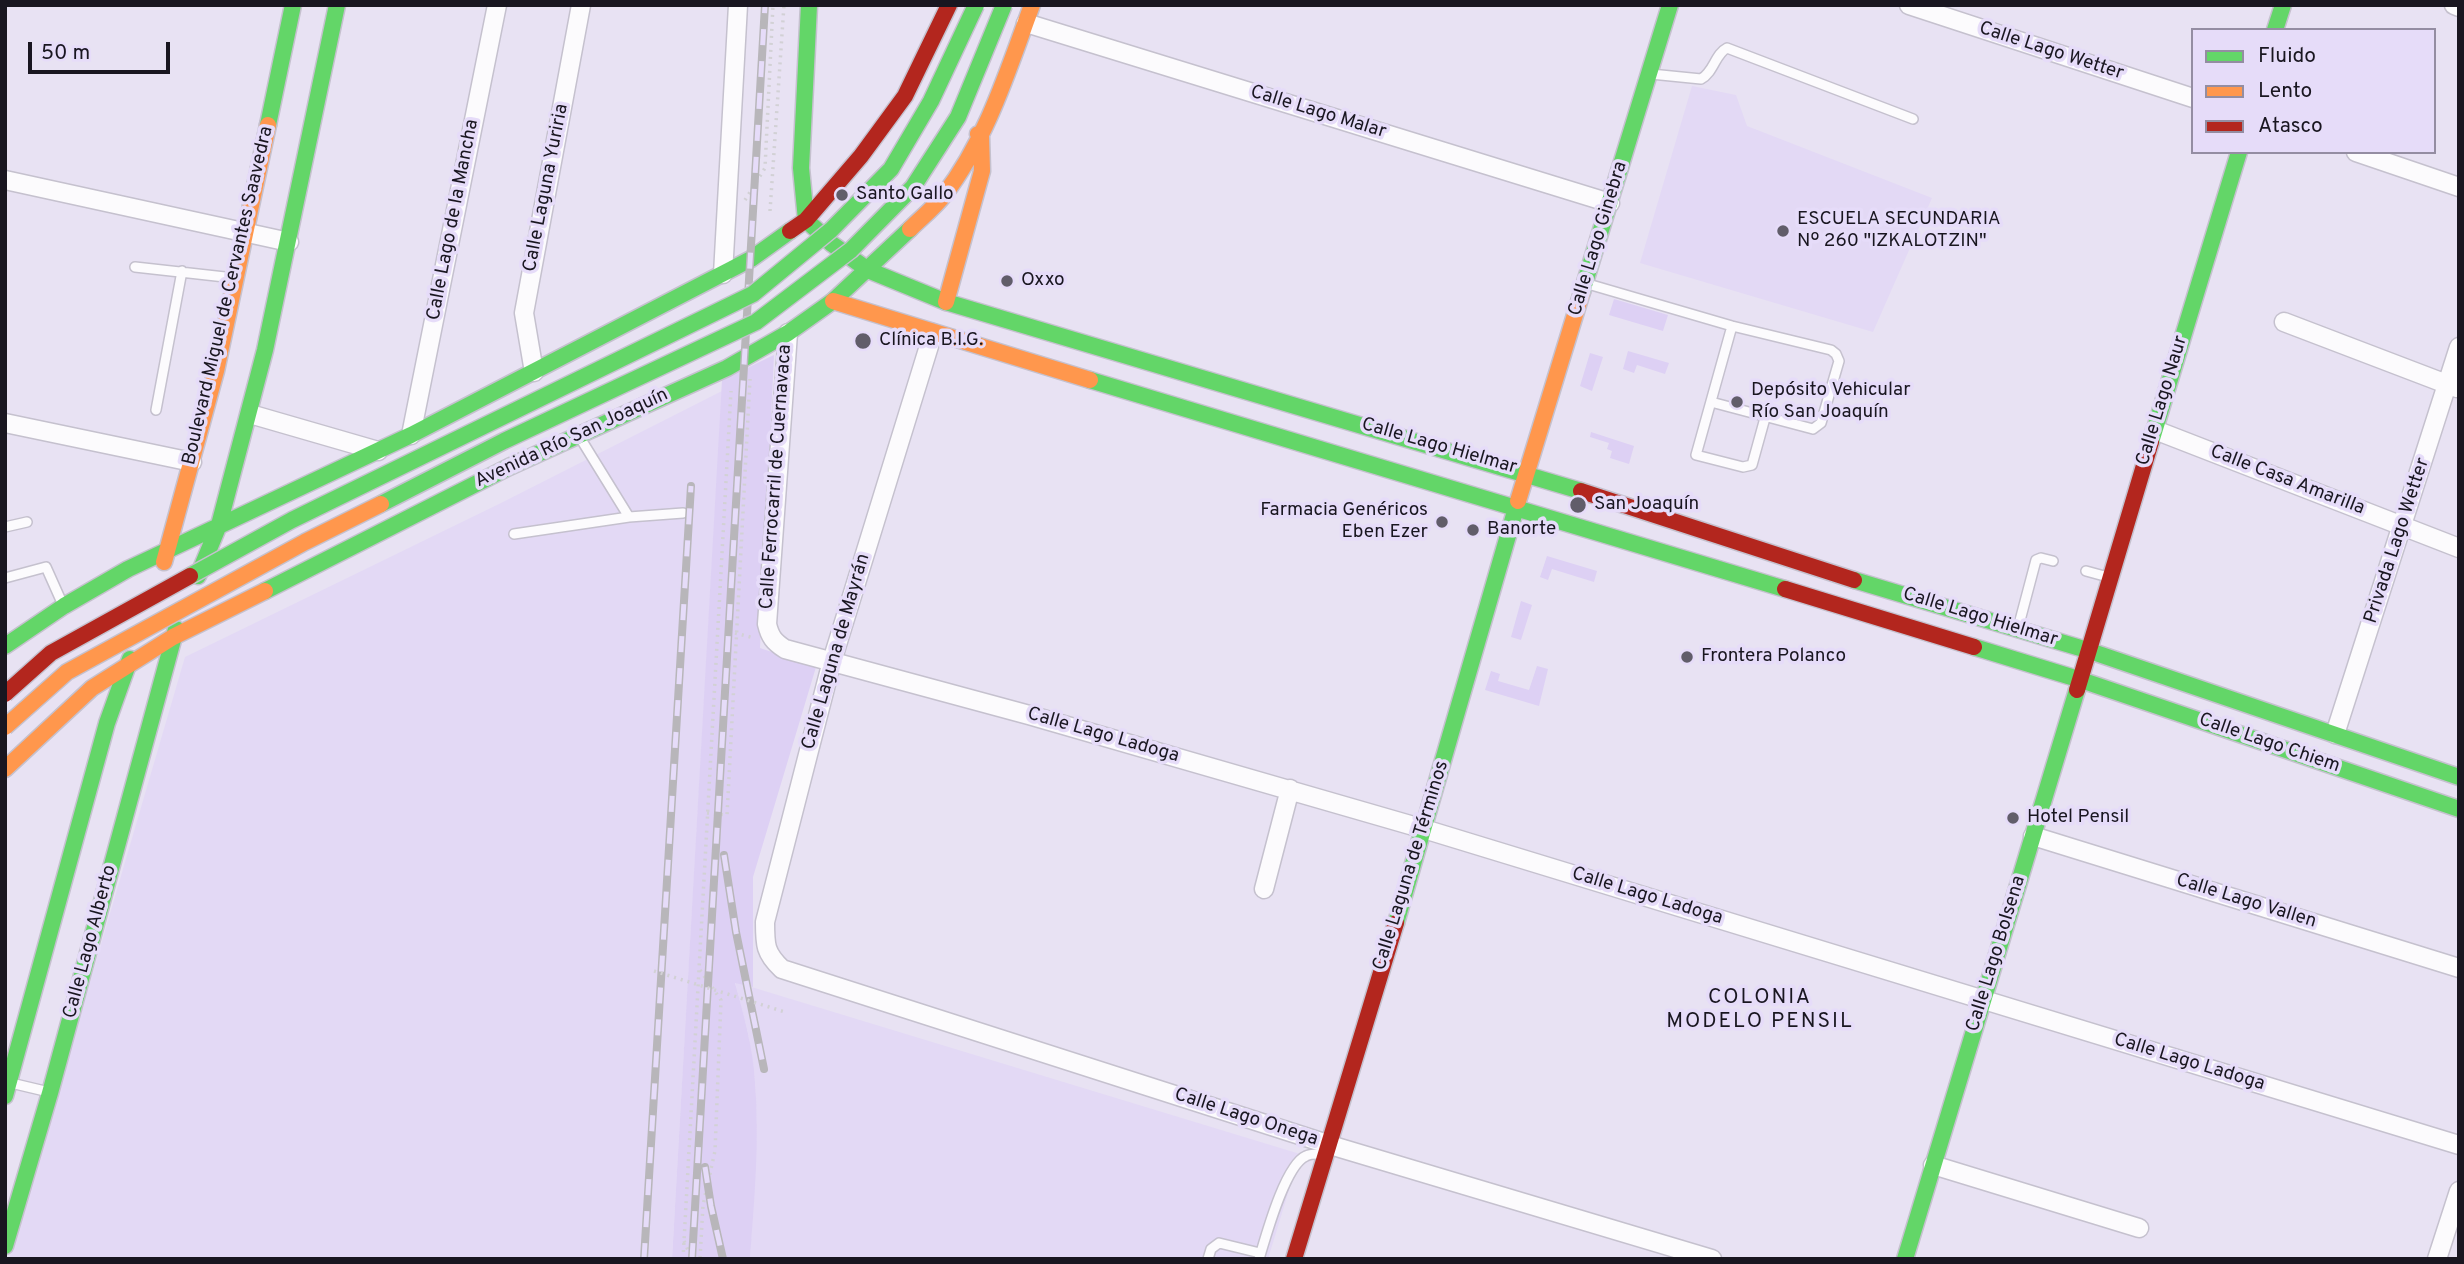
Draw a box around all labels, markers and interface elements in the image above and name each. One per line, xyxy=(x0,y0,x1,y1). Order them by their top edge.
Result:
street label: Calle Lago Wetter xyxy=(1976,18,2126,86)
scale bar xyxy=(32,28,173,72)
legend xyxy=(2191,28,2436,154)
text: 50 m xyxy=(41,40,90,67)
text: Fluido xyxy=(2258,43,2316,70)
text: Lento xyxy=(2258,78,2312,105)
street label: Calle Lago Malar xyxy=(1247,82,1389,144)
street label: Calle Laguna Yuriria xyxy=(520,102,574,274)
text: Atasco xyxy=(2258,113,2323,140)
street label: Calle Lago de la Mancha xyxy=(423,117,485,323)
street label: Boulevard Miguel de Cervantes Saavedra xyxy=(179,124,279,468)
street label: Calle Lago Ginebra xyxy=(1565,159,1633,319)
place label: Santo Gallo xyxy=(856,184,954,206)
marker: Santo Gallo xyxy=(834,187,850,203)
place label: ESCUELA SECUNDARIA Nº 260 "IZKALOTZIN" xyxy=(1797,209,2001,253)
marker: ESCUELA SECUNDARIA Nº 260 "IZKALOTZIN" xyxy=(1775,223,1791,239)
place label: Oxxo xyxy=(1021,270,1065,292)
marker: Oxxo xyxy=(999,273,1015,289)
place label: Clínica B.I.G. xyxy=(879,330,983,352)
marker: Clínica B.I.G. xyxy=(853,331,873,351)
street label: Calle Lago Naur xyxy=(2132,333,2194,469)
street label: Calle Ferrocarril de Cuernavaca xyxy=(756,344,798,610)
place label: Depósito Vehicular Río San Joaquín xyxy=(1751,380,1911,424)
street label: Avenida Río San Joaquín xyxy=(472,384,672,494)
marker: Depósito Vehicular Río San Joaquín xyxy=(1729,394,1745,410)
street label: Calle Lago Hielmar xyxy=(1359,414,1519,480)
street label: Calle Casa Amarilla xyxy=(2206,441,2368,521)
street label: Privada Lago Wetter xyxy=(2360,455,2436,627)
place label: San Joaquín xyxy=(1594,494,1699,516)
marker: San Joaquín xyxy=(1568,495,1588,515)
place label: Farmacia Genéricos Eben Ezer xyxy=(1260,500,1428,544)
marker: Farmacia Genéricos Eben Ezer xyxy=(1434,514,1450,530)
place label: Banorte xyxy=(1487,519,1556,541)
marker: Banorte xyxy=(1465,522,1481,538)
street label: Calle Laguna de Mayrán xyxy=(798,551,876,753)
street label: Calle Lago Hielmar xyxy=(1900,584,2060,652)
place label: Frontera Polanco xyxy=(1701,646,1846,668)
marker: Frontera Polanco xyxy=(1679,649,1695,665)
street label: Calle Lago Ladoga xyxy=(1024,703,1182,769)
street label: Calle Lago Chiem xyxy=(2195,709,2343,779)
street label: Calle Laguna de Términos xyxy=(1369,758,1455,974)
place label: Hotel Pensil xyxy=(2027,807,2129,829)
marker: Hotel Pensil xyxy=(2005,810,2021,826)
street label: Calle Lago Alberto xyxy=(60,863,122,1021)
street label: Calle Lago Ladoga xyxy=(1569,863,1725,931)
street label: Calle Lago Vallen xyxy=(2173,870,2319,934)
street label: Calle Lago Bolsena xyxy=(1962,873,2032,1035)
district label: COLONIA MODELO PENSIL xyxy=(1668,986,1852,1036)
street label: Calle Lago Ladoga xyxy=(2111,1029,2267,1097)
street label: Calle Lago Onega xyxy=(1171,1084,1321,1152)

